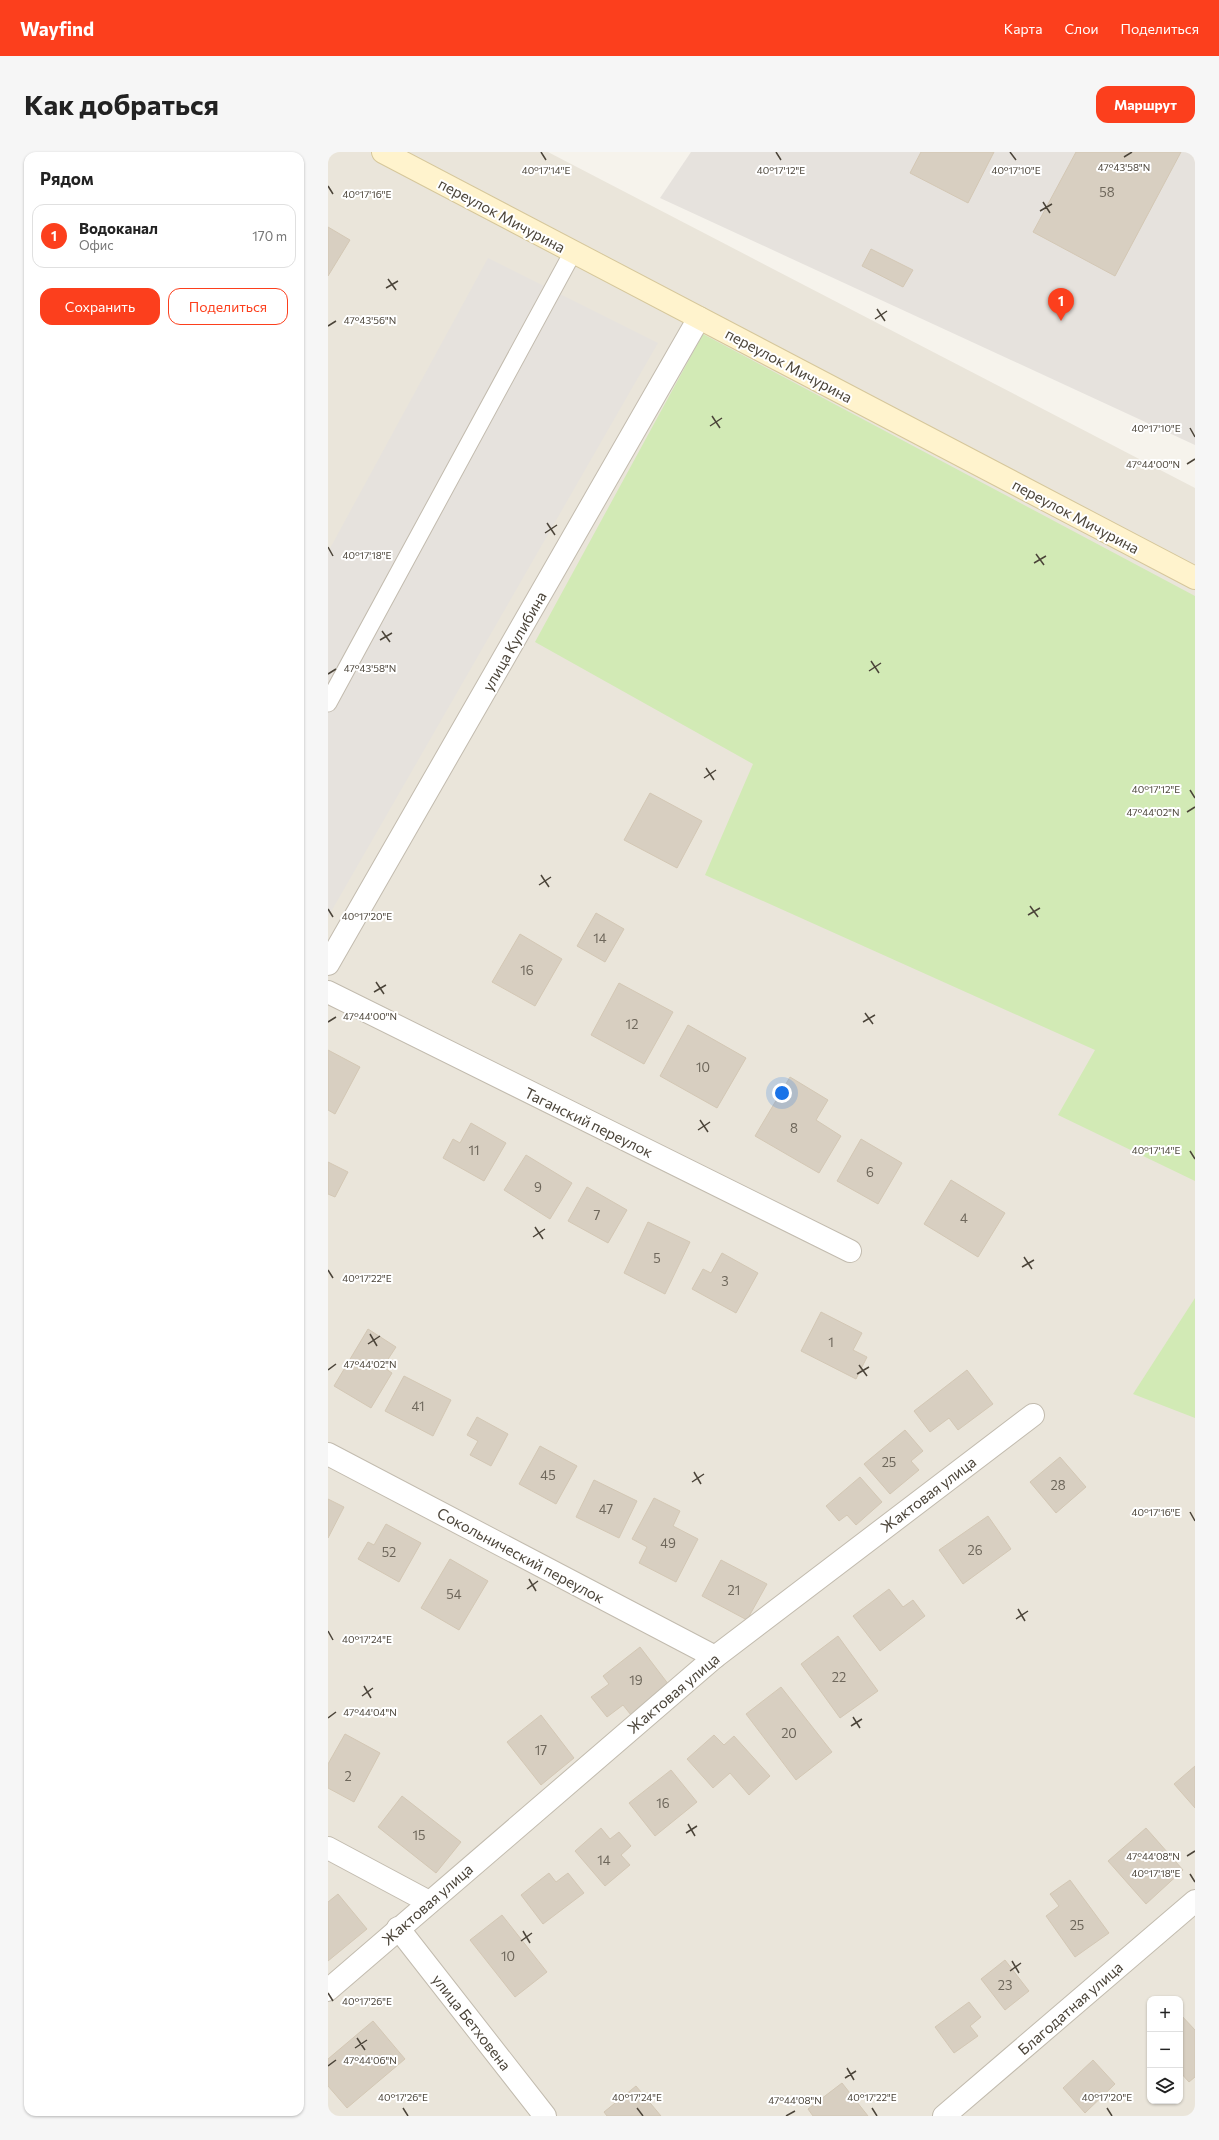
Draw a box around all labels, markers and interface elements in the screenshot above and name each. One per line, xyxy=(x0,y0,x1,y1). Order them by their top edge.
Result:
text: Wayfind xyxy=(20,17,94,40)
text: Карта xyxy=(1004,20,1042,37)
text: Слои xyxy=(1064,20,1099,37)
text: Поделиться xyxy=(1121,20,1199,37)
button: Маршрут xyxy=(1096,86,1195,123)
text: Как добраться xyxy=(24,87,219,121)
text: 47°43'58"N xyxy=(1098,161,1150,173)
text: 40°17'14"E xyxy=(522,164,570,176)
text: 40°17'12"E xyxy=(757,164,805,176)
text: 40°17'10"E xyxy=(991,164,1041,176)
text: Рядом xyxy=(40,168,94,189)
street label: переулок Мичурина xyxy=(435,174,569,256)
house number: 58 xyxy=(1099,184,1115,200)
text: 40°17'16"E xyxy=(343,188,391,200)
text: Водоканал xyxy=(79,219,158,237)
text: 1 xyxy=(51,228,57,244)
text: 170 m xyxy=(252,228,287,244)
text: Офис xyxy=(79,237,114,253)
button: Сохранить xyxy=(40,288,160,325)
button: Поделиться xyxy=(168,288,288,325)
pin: 1 xyxy=(1048,288,1074,321)
text: 47°43'56"N xyxy=(344,314,396,326)
street label: переулок Мичурина xyxy=(722,324,856,406)
text: 40°17'10"E xyxy=(1131,422,1181,434)
text: 47°44'00"N xyxy=(1126,458,1180,470)
street label: переулок Мичурина xyxy=(1009,475,1143,557)
text: 40°17'18"E xyxy=(343,549,391,561)
street label: улица Кулибина xyxy=(478,588,550,694)
text: 47°43'58"N xyxy=(344,662,396,674)
text: 40°17'12"E xyxy=(1132,783,1180,795)
text: 47°44'02"N xyxy=(1126,806,1180,818)
text: 40°17'20"E xyxy=(342,910,392,922)
house number: 14 xyxy=(593,930,607,946)
house number: 16 xyxy=(520,962,534,978)
text: 47°44'00"N xyxy=(343,1010,397,1022)
house number: 12 xyxy=(626,1016,638,1032)
house number: 10 xyxy=(696,1059,710,1075)
street label: Таганский переулок xyxy=(522,1083,656,1161)
your location xyxy=(772,1083,792,1103)
house number: 8 xyxy=(790,1120,798,1136)
house number: 11 xyxy=(468,1142,480,1158)
text: 40°17'14"E xyxy=(1132,1144,1180,1156)
house number: 6 xyxy=(866,1164,874,1180)
house number: 9 xyxy=(534,1179,542,1195)
house number: 7 xyxy=(594,1207,601,1223)
house number: 4 xyxy=(960,1210,968,1226)
house number: 5 xyxy=(653,1250,661,1266)
text: 40°17'22"E xyxy=(342,1272,392,1284)
house number: 3 xyxy=(721,1273,729,1289)
house number: 1 xyxy=(828,1334,834,1350)
text: 47°44'02"N xyxy=(343,1358,397,1370)
house number: 41 xyxy=(412,1398,424,1414)
street label: Жактовая улица xyxy=(877,1452,979,1536)
house number: 25 xyxy=(882,1454,896,1470)
house number: 45 xyxy=(540,1467,556,1483)
house number: 28 xyxy=(1050,1477,1066,1493)
house number: 47 xyxy=(599,1501,613,1517)
street label: Сокольнический переулок xyxy=(434,1503,608,1607)
text: 40°17'16"E xyxy=(1132,1506,1180,1518)
house number: 49 xyxy=(660,1535,676,1551)
house number: 26 xyxy=(967,1542,983,1558)
house number: 52 xyxy=(382,1544,396,1560)
house number: 21 xyxy=(728,1582,740,1598)
house number: 54 xyxy=(446,1586,462,1602)
text: 40°17'24"E xyxy=(342,1633,392,1645)
street label: Жактовая улица xyxy=(623,1649,723,1737)
house number: 22 xyxy=(832,1669,846,1685)
house number: 19 xyxy=(629,1672,643,1688)
text: 47°44'04"N xyxy=(343,1706,397,1718)
house number: 20 xyxy=(781,1725,797,1741)
house number: 17 xyxy=(535,1742,547,1758)
house number: 2 xyxy=(344,1768,352,1784)
house number: 16 xyxy=(656,1795,670,1811)
house number: 15 xyxy=(412,1827,426,1843)
text: 47°44'08"N xyxy=(1126,1850,1180,1862)
house number: 14 xyxy=(597,1852,611,1868)
street label: Жактовая улица xyxy=(378,1860,476,1948)
text: 40°17'18"E xyxy=(1132,1867,1180,1879)
house number: 25 xyxy=(1070,1917,1084,1933)
house number: 10 xyxy=(501,1948,515,1964)
street label: Благодатная улица xyxy=(1014,1958,1126,2058)
street label: улица Бетховена xyxy=(429,1970,515,2074)
house number: 23 xyxy=(998,1977,1012,1993)
text: 40°17'26"E xyxy=(342,1995,392,2007)
map controls xyxy=(1147,1996,1183,2104)
button: + xyxy=(1147,1996,1183,2032)
button: − xyxy=(1147,2032,1183,2068)
text: 47°44'06"N xyxy=(343,2054,397,2066)
button: layers xyxy=(1147,2068,1183,2104)
text: 40°17'26"E xyxy=(378,2091,428,2103)
text: 40°17'24"E xyxy=(612,2091,662,2103)
text: 40°17'22"E xyxy=(847,2091,897,2103)
text: 40°17'20"E xyxy=(1082,2091,1132,2103)
text: 47°44'08"N xyxy=(768,2094,822,2106)

